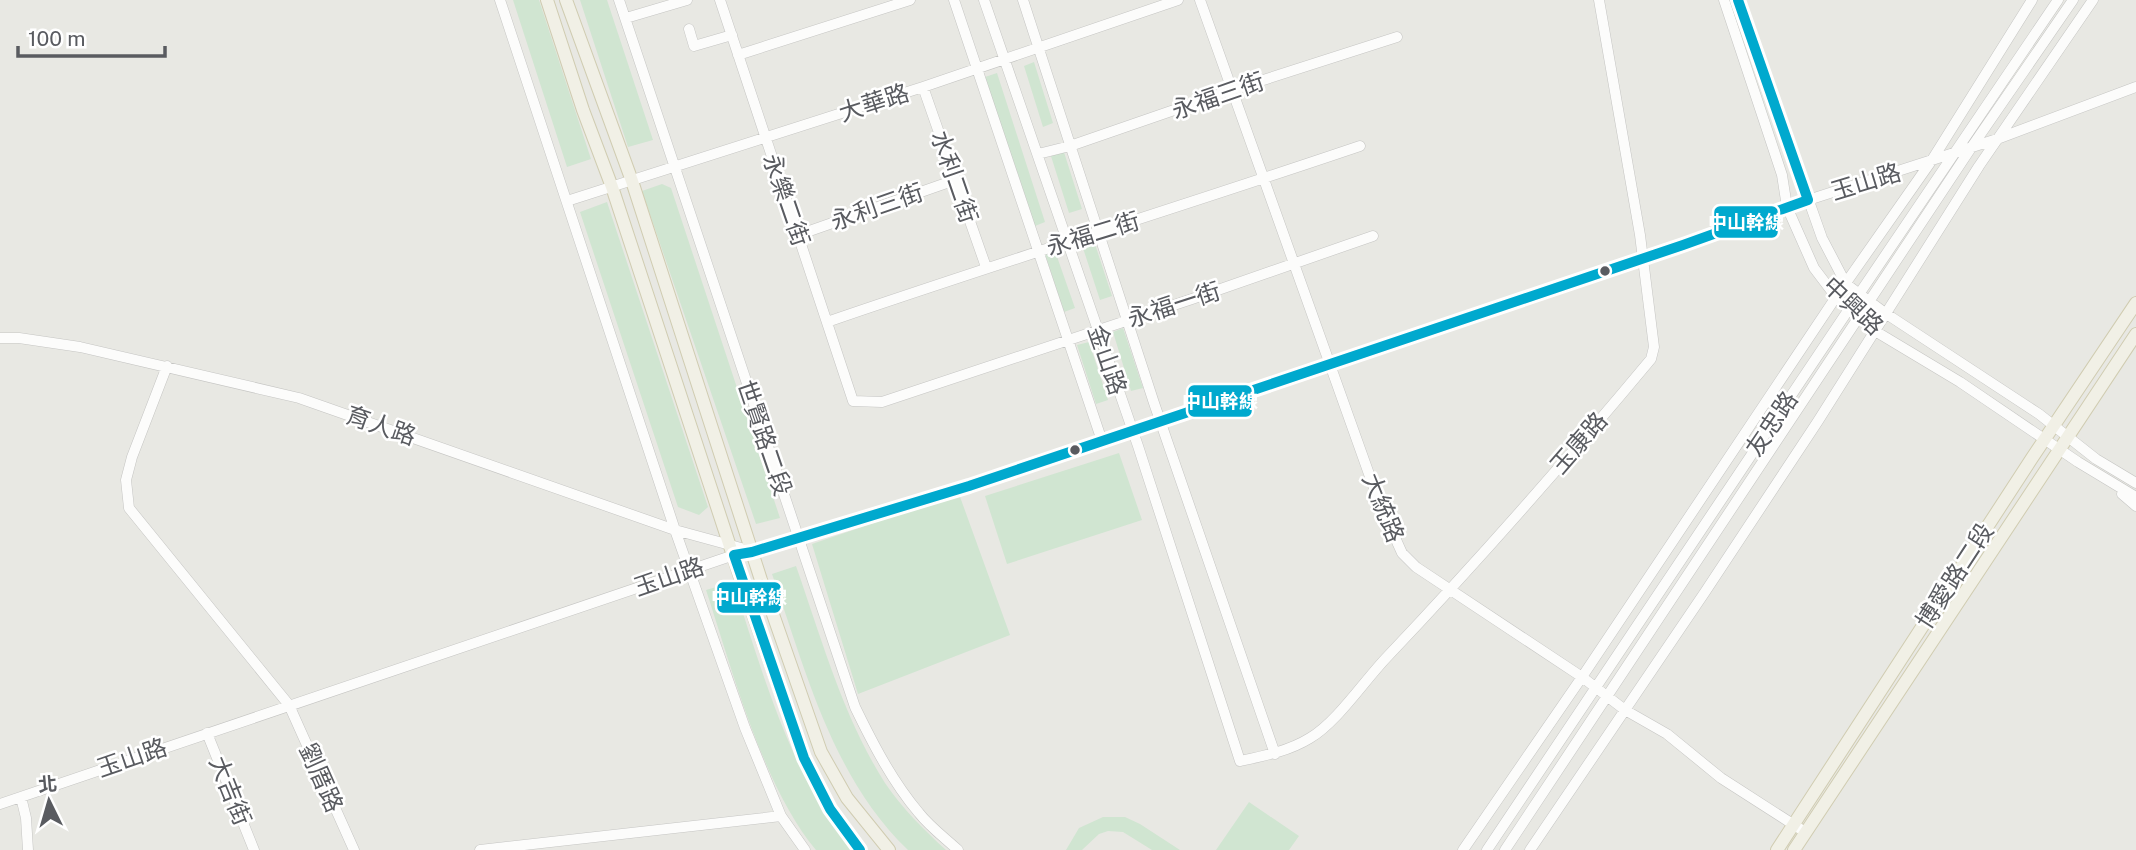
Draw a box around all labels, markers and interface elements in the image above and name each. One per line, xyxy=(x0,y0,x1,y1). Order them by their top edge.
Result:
scale bar xyxy=(18,14,164,58)
text: 100 m xyxy=(28,26,85,51)
street label: 永福三街 xyxy=(1168,66,1268,124)
street label: 大華路 xyxy=(835,78,912,126)
street label: 水利二街 xyxy=(926,127,984,227)
street label: 永樂二街 xyxy=(758,150,816,250)
street label: 玉山路 xyxy=(1827,157,1904,205)
street label: 永利三街 xyxy=(827,177,927,235)
line badge: 中山幹線 xyxy=(1713,205,1779,239)
street label: 永福二街 xyxy=(1043,206,1143,260)
text: 中山幹線 xyxy=(1708,211,1784,233)
unlabelled marker xyxy=(1598,264,1612,278)
street label: 中興路 xyxy=(1818,270,1890,340)
street label: 永福一街 xyxy=(1124,276,1224,332)
street label: 金山路 xyxy=(1083,321,1133,398)
street label: 世賢路二段 xyxy=(732,376,798,499)
line badge: 中山幹線 xyxy=(1187,384,1253,418)
street label: 友忠路 xyxy=(1739,386,1803,461)
text: 中山幹線 xyxy=(1182,390,1258,412)
street label: 育人路 xyxy=(343,400,420,450)
street label: 玉康路 xyxy=(1544,406,1612,479)
unlabelled marker xyxy=(1068,443,1082,457)
street label: 大統路 xyxy=(1357,469,1410,546)
street label: 博愛路二段 xyxy=(1910,518,1999,633)
street label: 玉山路 xyxy=(630,551,707,601)
line badge: 中山幹線 xyxy=(716,581,782,614)
text: 中山幹線 xyxy=(711,586,787,608)
street label: 玉山路 xyxy=(93,732,170,782)
street label: 劉厝路 xyxy=(294,739,349,816)
street label: 大吉街 xyxy=(204,752,257,829)
north arrow xyxy=(14,766,84,836)
text: 北 xyxy=(37,772,58,796)

